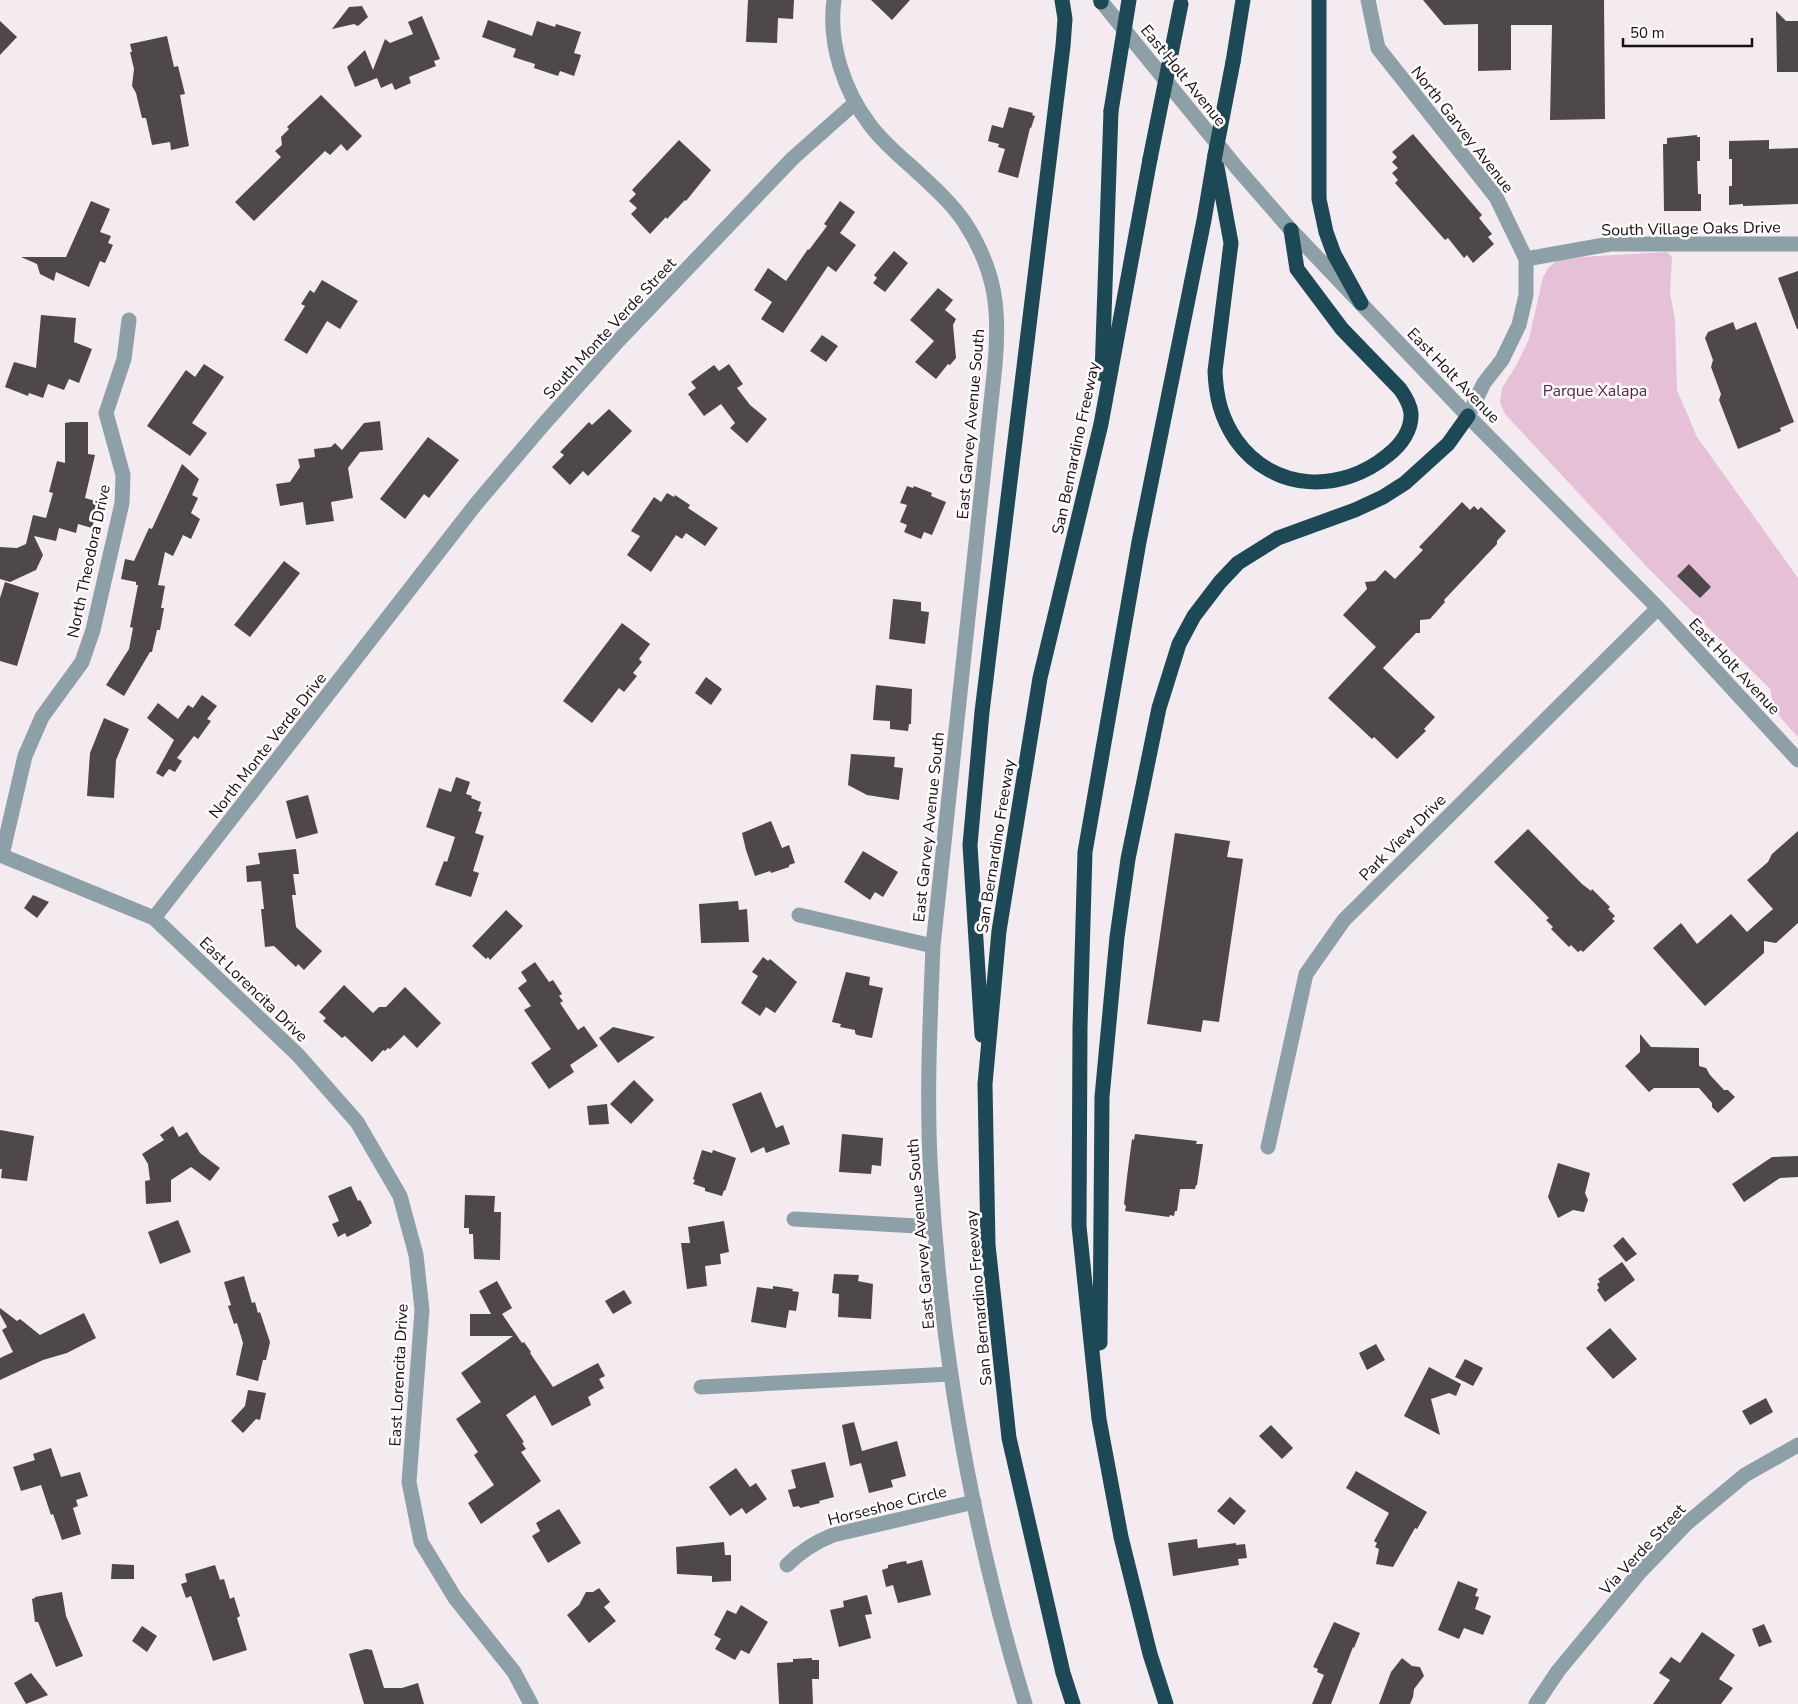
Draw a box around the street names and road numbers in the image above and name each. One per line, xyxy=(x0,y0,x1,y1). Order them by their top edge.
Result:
street label: East Holt Avenue xyxy=(1135,20,1231,131)
street label: North Garvey Avenue xyxy=(1406,62,1519,198)
street label: South Village Oaks Drive xyxy=(1601,216,1781,242)
street label: South Monte Verde Street xyxy=(538,253,682,404)
street label: East Holt Avenue xyxy=(1402,323,1505,428)
street label: East Garvey Avenue South xyxy=(952,328,990,520)
street label: San Bernardino Freeway xyxy=(1047,359,1105,537)
street label: North Theodora Drive xyxy=(62,483,116,640)
street label: East Holt Avenue xyxy=(1684,614,1785,720)
street label: North Monte Verde Drive xyxy=(204,668,332,823)
street label: East Garvey Avenue South xyxy=(908,731,950,923)
street label: San Bernardino Freeway xyxy=(971,757,1021,935)
street label: Park View Drive xyxy=(1354,789,1451,886)
street label: East Lorencita Drive xyxy=(194,932,312,1047)
street label: East Garvey Avenue South xyxy=(902,1138,940,1330)
street label: San Bernardino Freeway xyxy=(960,1209,998,1387)
street label: East Lorencita Drive xyxy=(384,1303,414,1447)
street label: Horseshoe Circle xyxy=(825,1481,949,1531)
street label: Via Verde Street xyxy=(1594,1499,1691,1601)

